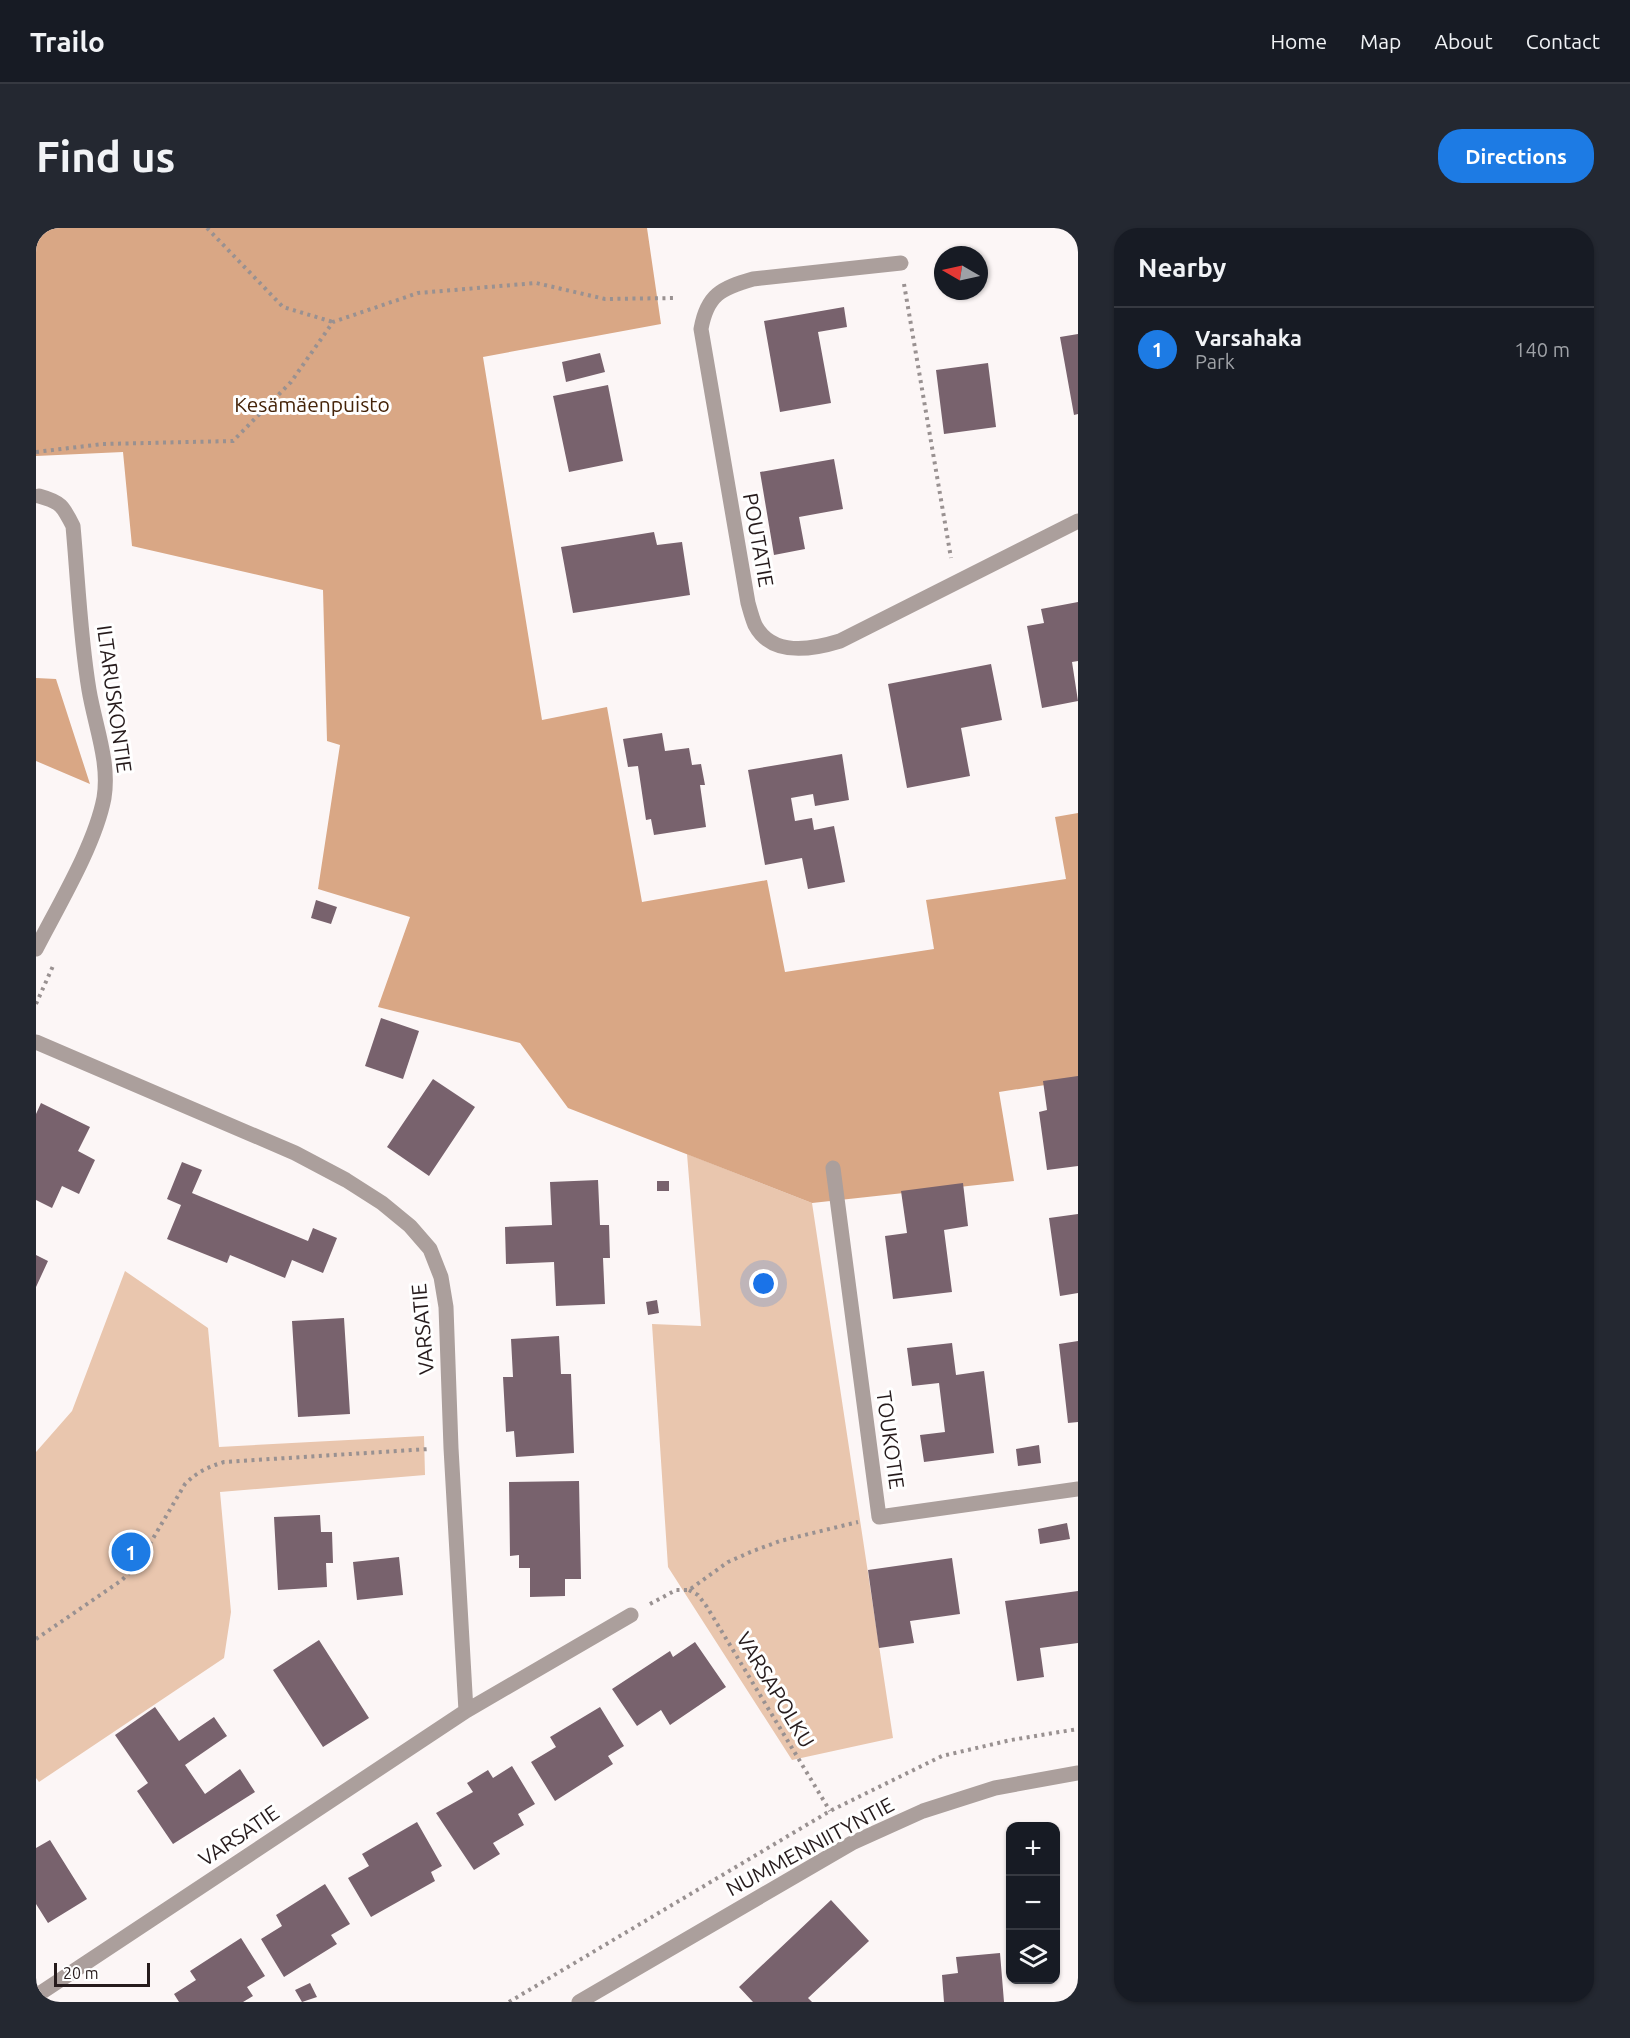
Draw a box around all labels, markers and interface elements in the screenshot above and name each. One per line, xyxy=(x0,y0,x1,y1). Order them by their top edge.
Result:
text: Trailo xyxy=(30,26,105,57)
text: Home xyxy=(1270,29,1327,53)
text: Map xyxy=(1360,29,1401,53)
text: About xyxy=(1434,29,1493,53)
text: Contact xyxy=(1526,29,1600,53)
button: Directions xyxy=(1438,129,1594,183)
text: Find us xyxy=(36,133,175,180)
north arrow xyxy=(934,246,988,300)
text: Nearby xyxy=(1138,253,1226,282)
text: Varsahaka xyxy=(1195,325,1302,350)
text: 1 xyxy=(1152,338,1163,361)
text: 140 m xyxy=(1514,338,1570,361)
text: Park xyxy=(1195,350,1235,373)
park label: Kesämäenpuisto xyxy=(234,392,390,416)
street label: POUTATIE xyxy=(739,491,779,589)
street label: ILTARUSKONTIE xyxy=(93,623,137,774)
your location xyxy=(749,1269,778,1298)
street label: VARSATIE xyxy=(406,1283,438,1376)
street label: TOUKOTIE xyxy=(872,1389,910,1491)
pin: 1 xyxy=(112,1530,151,1574)
street label: VARSAPOLKU xyxy=(732,1627,820,1752)
street label: NUMMENNIITYNTIE xyxy=(721,1792,898,1901)
street label: VARSATIE xyxy=(194,1800,283,1871)
map controls xyxy=(1006,1822,1060,1984)
button: + xyxy=(1006,1822,1060,1876)
button: − xyxy=(1006,1876,1060,1930)
button: layers xyxy=(1006,1930,1060,1984)
scale bar xyxy=(54,1960,150,1988)
text: 20 m xyxy=(63,1964,99,1982)

